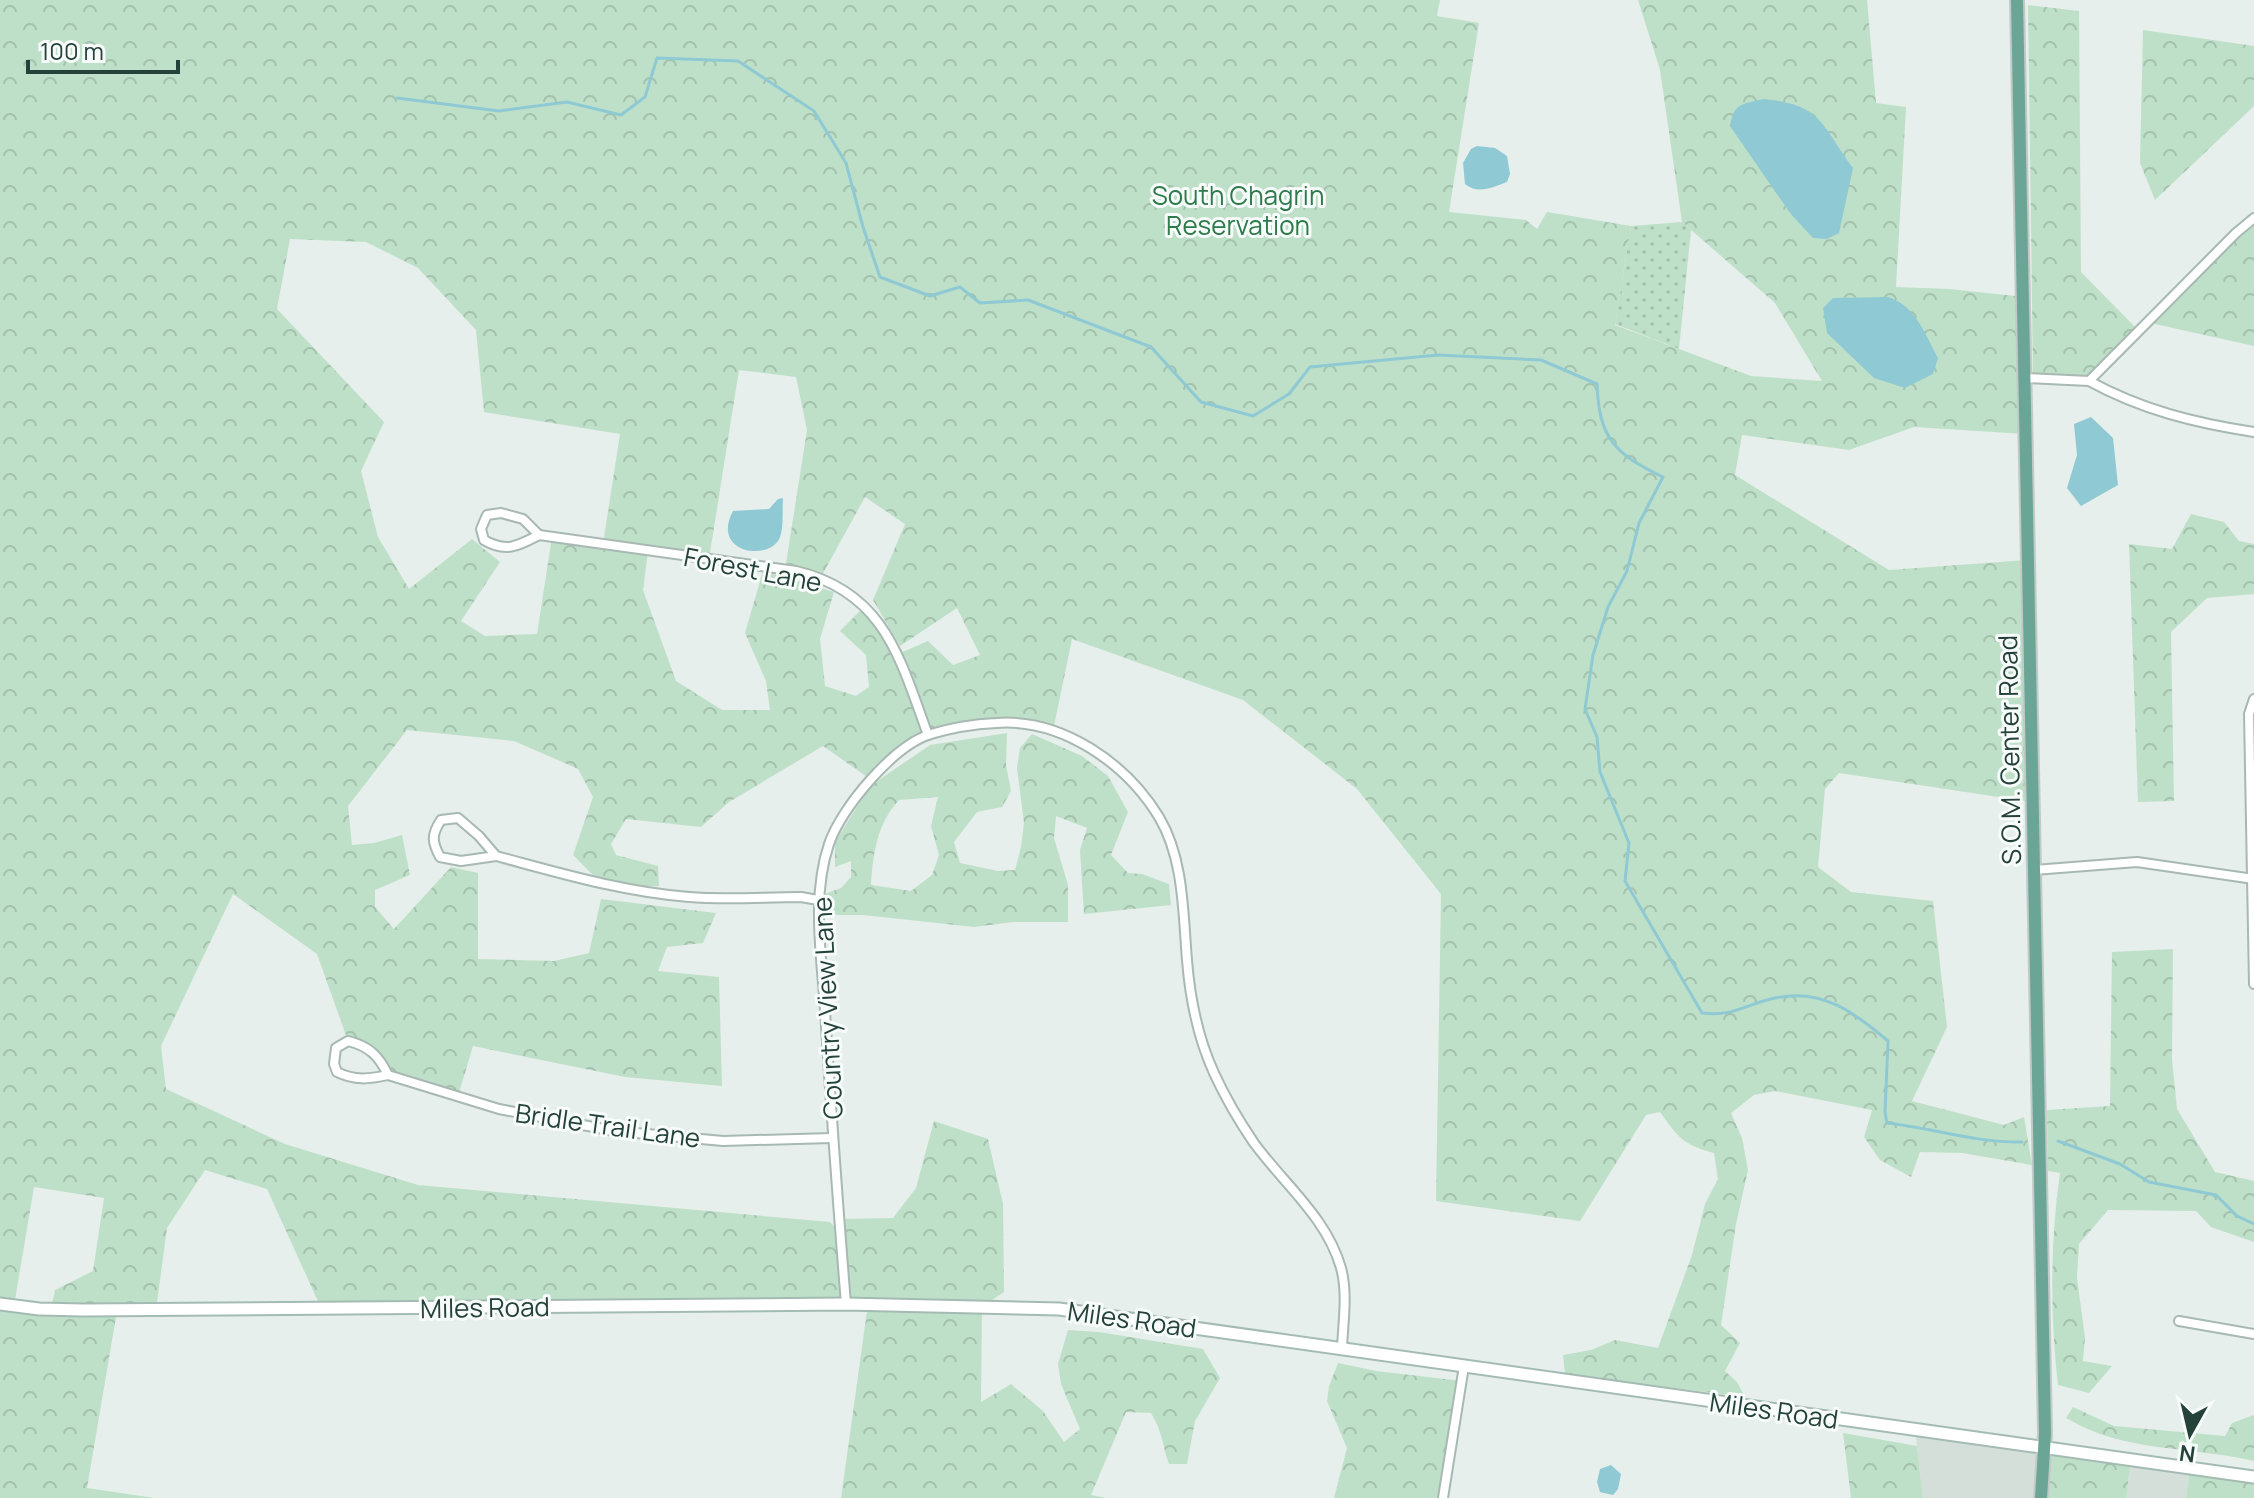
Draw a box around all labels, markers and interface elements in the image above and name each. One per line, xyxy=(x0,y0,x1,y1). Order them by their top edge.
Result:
scale bar xyxy=(28,24,178,74)
text: 100 m xyxy=(40,34,104,67)
park label: South Chagrin Reservation xyxy=(1152,177,1324,243)
street label: Forest Lane xyxy=(681,538,825,600)
street label: S.O.M. Center Road xyxy=(1989,635,2029,865)
street label: Country View Lane xyxy=(803,896,851,1120)
street label: Bridle Trail Lane xyxy=(513,1094,703,1156)
street label: Miles Road xyxy=(420,1288,550,1326)
street label: Miles Road xyxy=(1065,1292,1199,1346)
street label: Miles Road xyxy=(1707,1383,1841,1437)
north arrow xyxy=(2150,1394,2230,1474)
text: N xyxy=(2177,1438,2197,1470)

